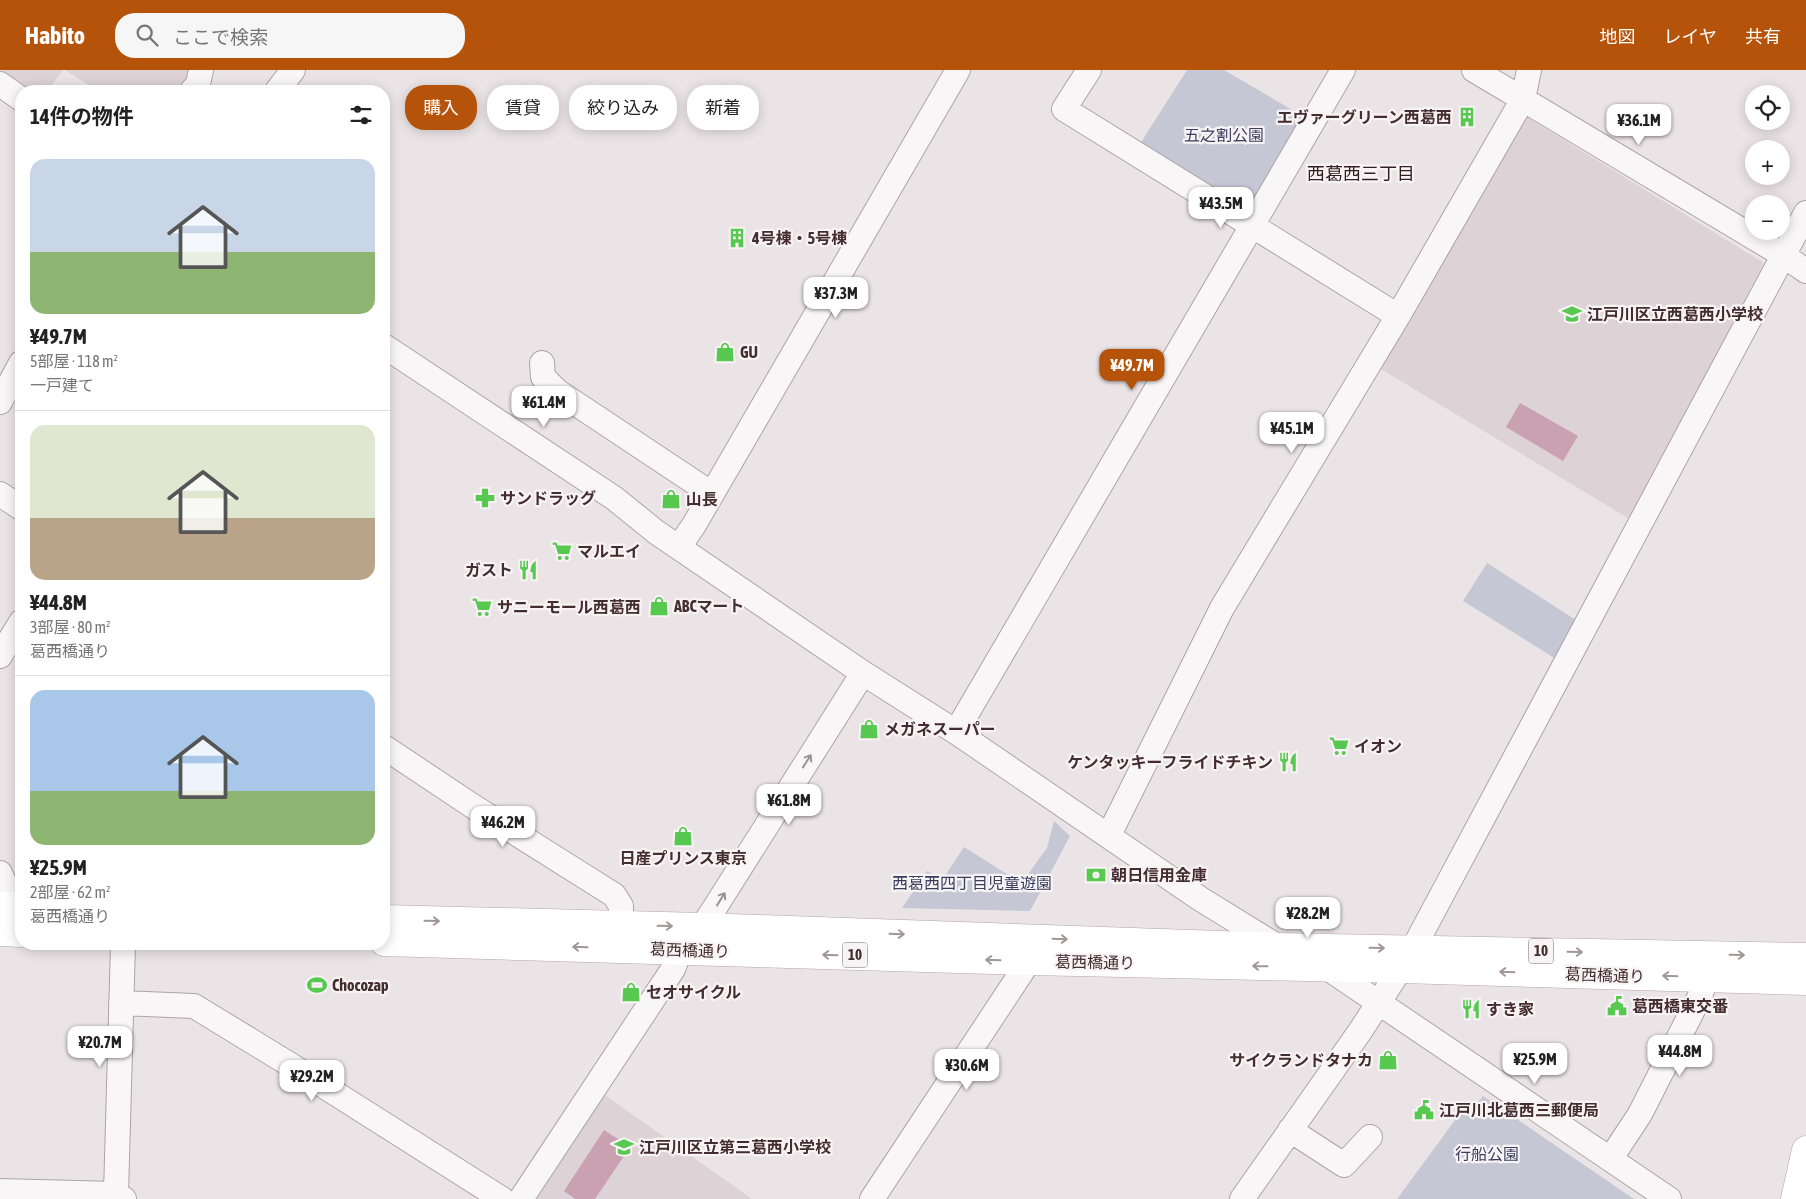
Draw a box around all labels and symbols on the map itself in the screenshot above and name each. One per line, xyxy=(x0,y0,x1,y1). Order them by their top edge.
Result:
pin: ¥36.1M xyxy=(1598,104,1680,146)
building icon: エヴァーグリーン西葛西 xyxy=(1456,106,1478,128)
place label: エヴァーグリーン西葛西 xyxy=(1277,108,1452,126)
park label: 五之割公園 xyxy=(1184,126,1264,144)
district label: 西葛西三丁目 xyxy=(1307,163,1415,184)
pin: ¥43.5M xyxy=(1180,186,1262,229)
building icon: 4号棟・5号棟 xyxy=(726,227,748,249)
place label: 4号棟・5号棟 xyxy=(751,229,847,247)
pin: ¥37.3M xyxy=(795,276,877,319)
school or university icon: 江戸川区立西葛西小学校 xyxy=(1561,303,1583,325)
place label: 江戸川区立西葛西小学校 xyxy=(1587,305,1763,323)
shop icon: GU xyxy=(714,341,736,363)
place label: GU xyxy=(740,343,758,361)
pin: ¥49.7M xyxy=(1091,348,1173,391)
pin: ¥61.4M xyxy=(503,386,585,428)
pin: ¥45.1M xyxy=(1251,412,1333,454)
pharmacy icon: サンドラッグ xyxy=(474,487,496,509)
shop icon: 山長 xyxy=(660,488,682,510)
place label: サンドラッグ xyxy=(500,489,596,507)
place label: 山長 xyxy=(686,490,718,508)
supermarket icon: マルエイ xyxy=(551,540,573,562)
place label: マルエイ xyxy=(577,542,641,560)
restaurant icon: ガスト xyxy=(517,559,539,581)
place label: ガスト xyxy=(465,561,513,579)
shop icon: ABCマート xyxy=(648,595,670,617)
supermarket icon: サニーモール西葛西 xyxy=(471,596,493,618)
place label: ABCマート xyxy=(673,597,745,615)
place label: サニーモール西葛西 xyxy=(497,598,641,616)
shop icon: メガネスーパー xyxy=(858,718,880,740)
place label: メガネスーパー xyxy=(884,720,996,738)
supermarket icon: イオン xyxy=(1328,735,1350,757)
place label: イオン xyxy=(1354,737,1402,755)
restaurant icon: ケンタッキーフライドチキン xyxy=(1277,751,1299,773)
place label: ケンタッキーフライドチキン xyxy=(1067,753,1273,771)
one-way arrow xyxy=(802,754,813,768)
pin: ¥61.8M xyxy=(748,784,830,826)
pin: ¥46.2M xyxy=(462,806,544,848)
shop icon: 日産プリンス東京 xyxy=(672,825,694,847)
place label: 日産プリンス東京 xyxy=(619,849,747,867)
bank icon: 朝日信用金庫 xyxy=(1085,864,1107,886)
place label: 朝日信用金庫 xyxy=(1111,866,1207,884)
park label: 西葛西四丁目児童遊園 xyxy=(892,874,1052,892)
one-way arrow xyxy=(716,892,726,906)
pin: ¥28.2M xyxy=(1267,896,1349,939)
one-way arrow xyxy=(424,916,440,925)
one-way arrow xyxy=(656,921,673,931)
one-way arrow xyxy=(889,929,905,939)
one-way arrow xyxy=(1051,935,1067,944)
road number: 10 xyxy=(1528,938,1554,964)
street label: 葛西橋通り xyxy=(650,940,730,960)
one-way arrow xyxy=(573,942,589,952)
road number: 10 xyxy=(842,942,868,968)
one-way arrow xyxy=(1368,943,1385,953)
one-way arrow xyxy=(1566,947,1582,957)
one-way arrow xyxy=(823,950,839,959)
one-way arrow xyxy=(1728,950,1745,960)
street label: 葛西橋通り xyxy=(1055,952,1135,972)
one-way arrow xyxy=(985,955,1001,964)
one-way arrow xyxy=(1252,961,1268,971)
street label: 葛西橋通り xyxy=(1565,965,1645,985)
one-way arrow xyxy=(1500,967,1516,976)
one-way arrow xyxy=(1662,972,1678,981)
sports icon: Chocozap xyxy=(306,974,328,996)
place label: Chocozap xyxy=(332,976,389,994)
shop icon: セオサイクル xyxy=(620,981,642,1003)
place label: セオサイクル xyxy=(646,983,741,1001)
public building icon: 葛西橋東交番 xyxy=(1606,995,1628,1017)
place label: 葛西橋東交番 xyxy=(1632,997,1728,1015)
restaurant icon: すき家 xyxy=(1460,998,1482,1020)
place label: すき家 xyxy=(1486,1000,1534,1018)
pin: ¥20.7M xyxy=(59,1026,141,1068)
pin: ¥44.8M xyxy=(1639,1034,1721,1077)
pin: ¥25.9M xyxy=(1494,1042,1576,1085)
pin: ¥30.6M xyxy=(926,1048,1008,1091)
shop icon: サイクランドタナカ xyxy=(1377,1049,1399,1071)
place label: サイクランドタナカ xyxy=(1229,1051,1373,1069)
pin: ¥29.2M xyxy=(271,1060,353,1102)
public building icon: 江戸川北葛西三郵便局 xyxy=(1413,1099,1435,1121)
place label: 江戸川北葛西三郵便局 xyxy=(1439,1101,1599,1119)
school or university icon: 江戸川区立第三葛西小学校 xyxy=(613,1136,635,1158)
place label: 江戸川区立第三葛西小学校 xyxy=(639,1138,831,1156)
park label: 行船公園 xyxy=(1455,1145,1519,1163)

